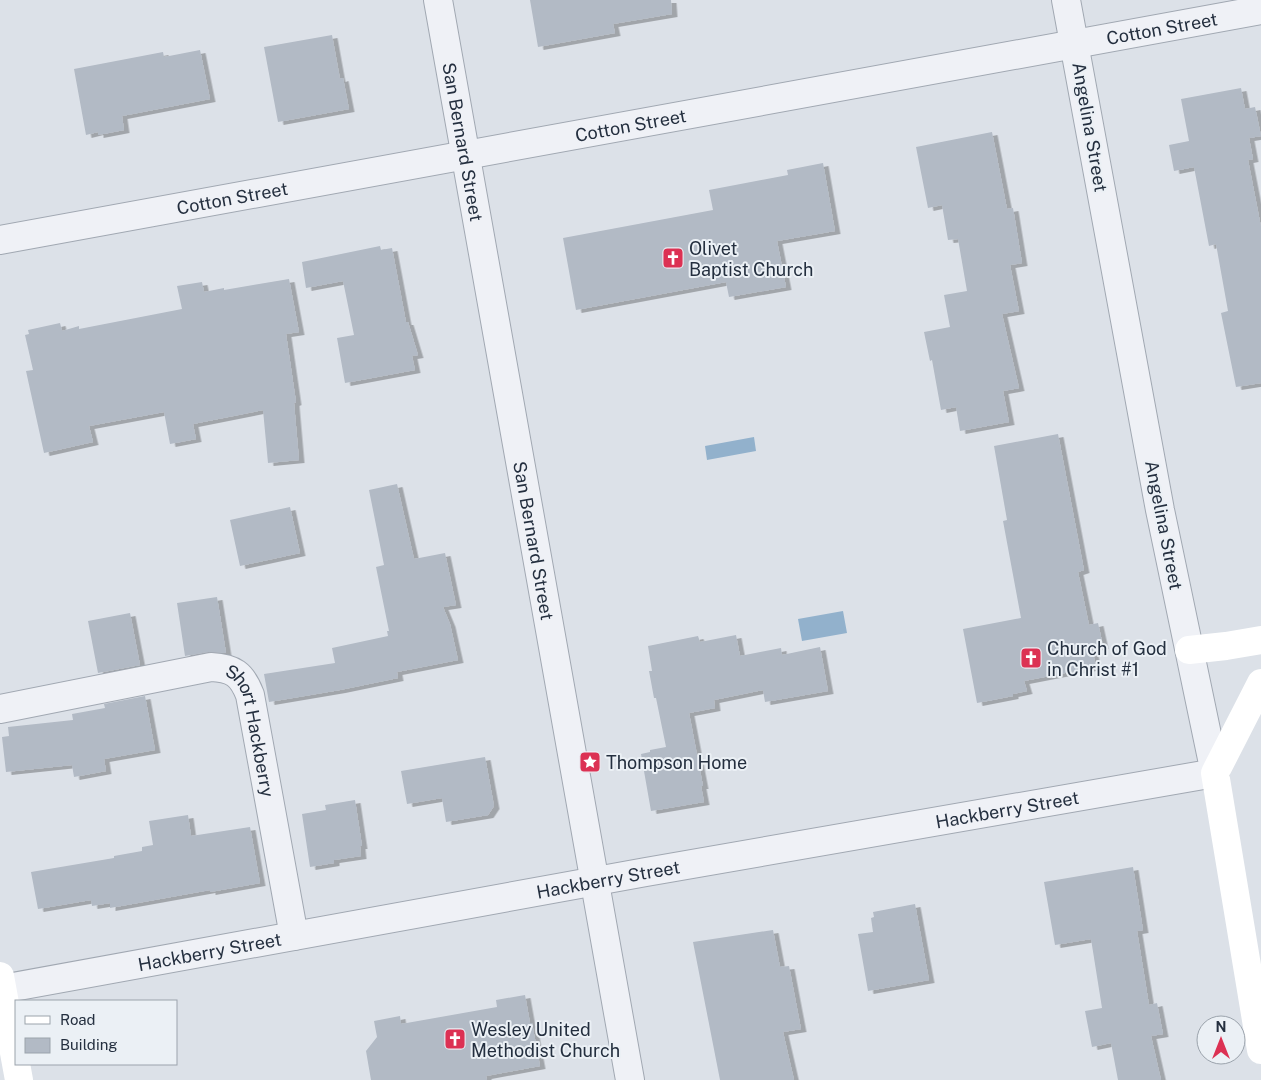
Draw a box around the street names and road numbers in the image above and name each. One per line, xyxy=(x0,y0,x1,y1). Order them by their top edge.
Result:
street label: Cotton Street xyxy=(1105,8,1219,49)
street label: Angelina Street xyxy=(1068,60,1112,194)
street label: San Bernard Street xyxy=(439,61,488,223)
street label: Cotton Street xyxy=(573,105,688,145)
street label: Cotton Street xyxy=(175,177,289,218)
street label: Angelina Street xyxy=(1141,458,1187,592)
street label: San Bernard Street xyxy=(510,459,559,622)
street label: Short Hackberry xyxy=(222,660,279,799)
street label: Hackberry Street xyxy=(934,786,1080,832)
street label: Hackberry Street xyxy=(535,856,681,902)
street label: Hackberry Street xyxy=(136,928,283,975)

